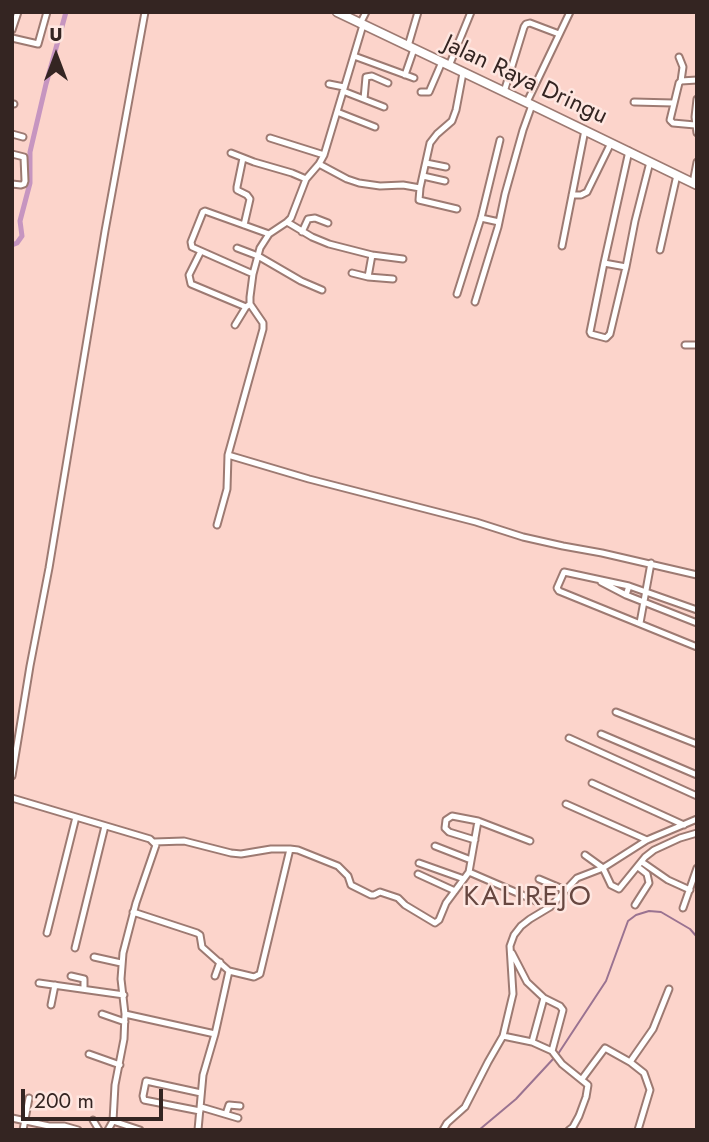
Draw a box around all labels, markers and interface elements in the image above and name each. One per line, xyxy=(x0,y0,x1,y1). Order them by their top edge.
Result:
north arrow xyxy=(21,21,91,91)
text: U xyxy=(49,21,63,48)
street label: Jalan Raya Dringu xyxy=(438,30,612,132)
district label: KALIREJO xyxy=(464,881,592,915)
scale bar xyxy=(24,1076,166,1120)
text: 200 m xyxy=(34,1086,94,1116)

